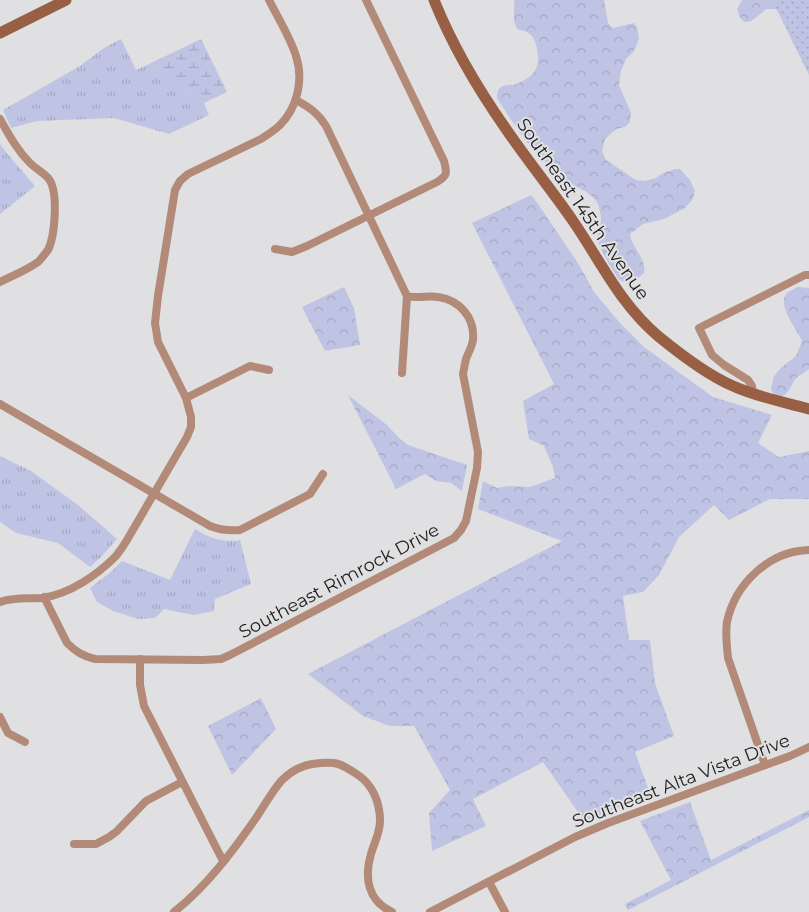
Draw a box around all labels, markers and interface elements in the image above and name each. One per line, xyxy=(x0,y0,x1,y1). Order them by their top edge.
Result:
street label: Southeast 145th Avenue xyxy=(512,114,654,304)
street label: Southeast Rimrock Drive xyxy=(235,519,443,643)
street label: Southeast Alta Vista Drive xyxy=(569,729,793,833)

